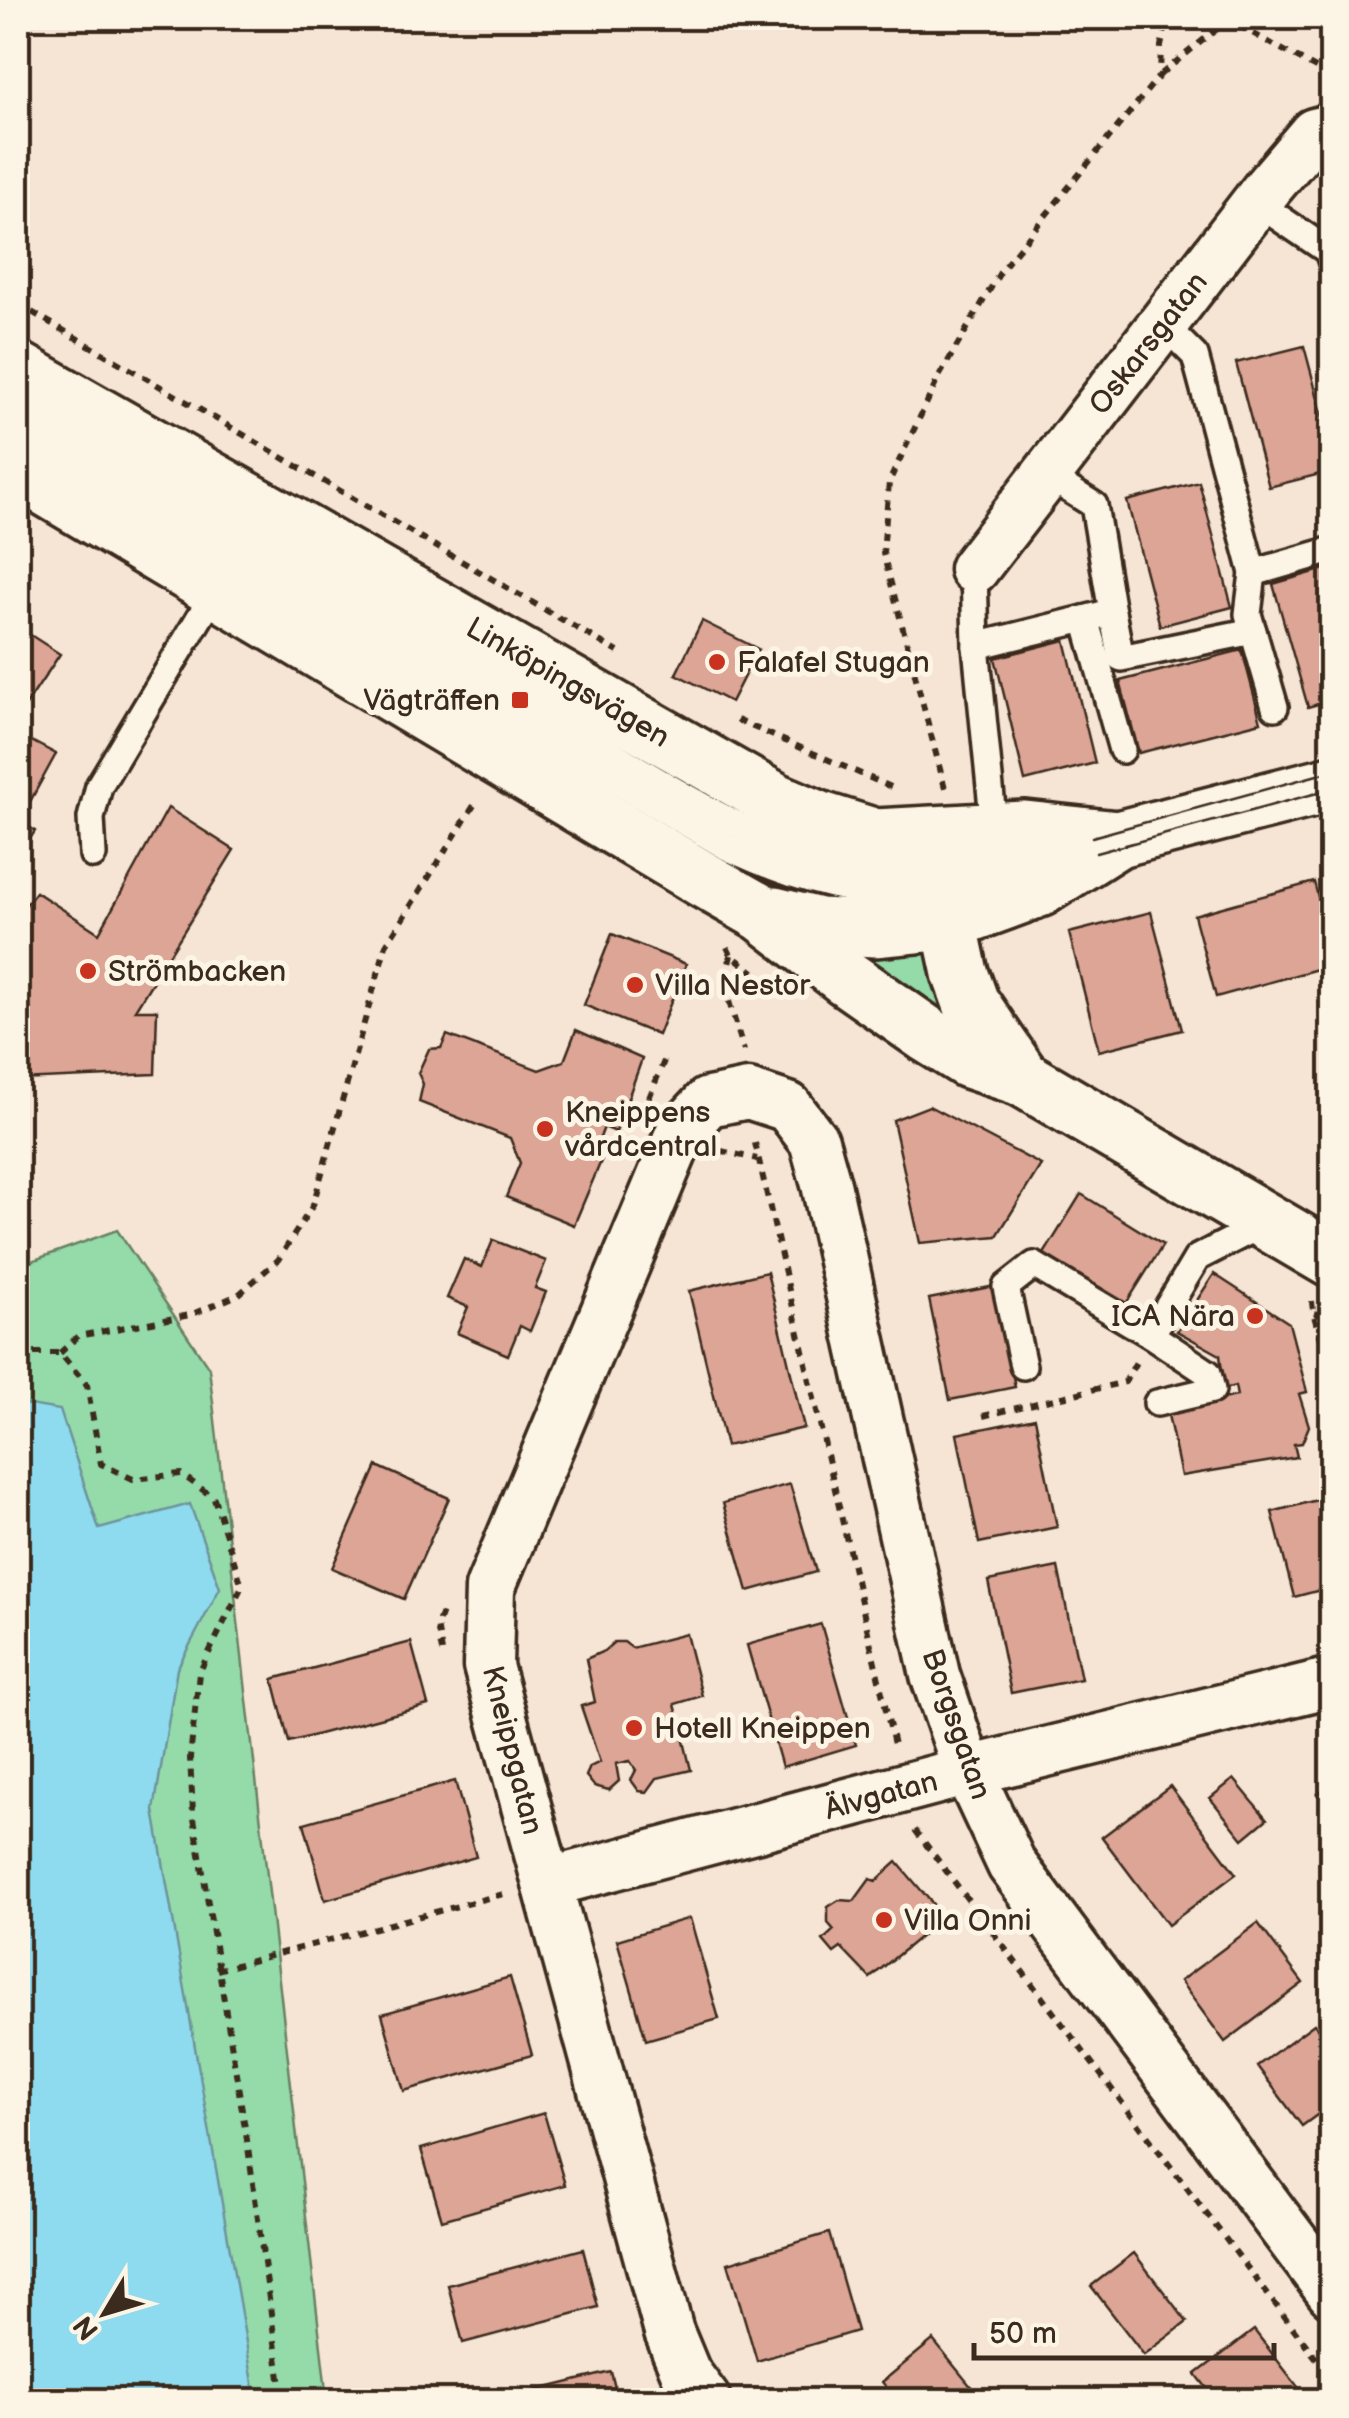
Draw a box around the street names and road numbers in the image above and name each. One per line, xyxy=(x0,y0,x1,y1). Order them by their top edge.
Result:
street label: Oskarsgatan xyxy=(1082,265,1216,422)
street label: Linköpingsvägen xyxy=(459,610,676,756)
street label: Borgsgatan xyxy=(914,1644,999,1804)
street label: Kneippgatan xyxy=(474,1662,550,1838)
street label: Älvgatan xyxy=(821,1764,942,1828)

